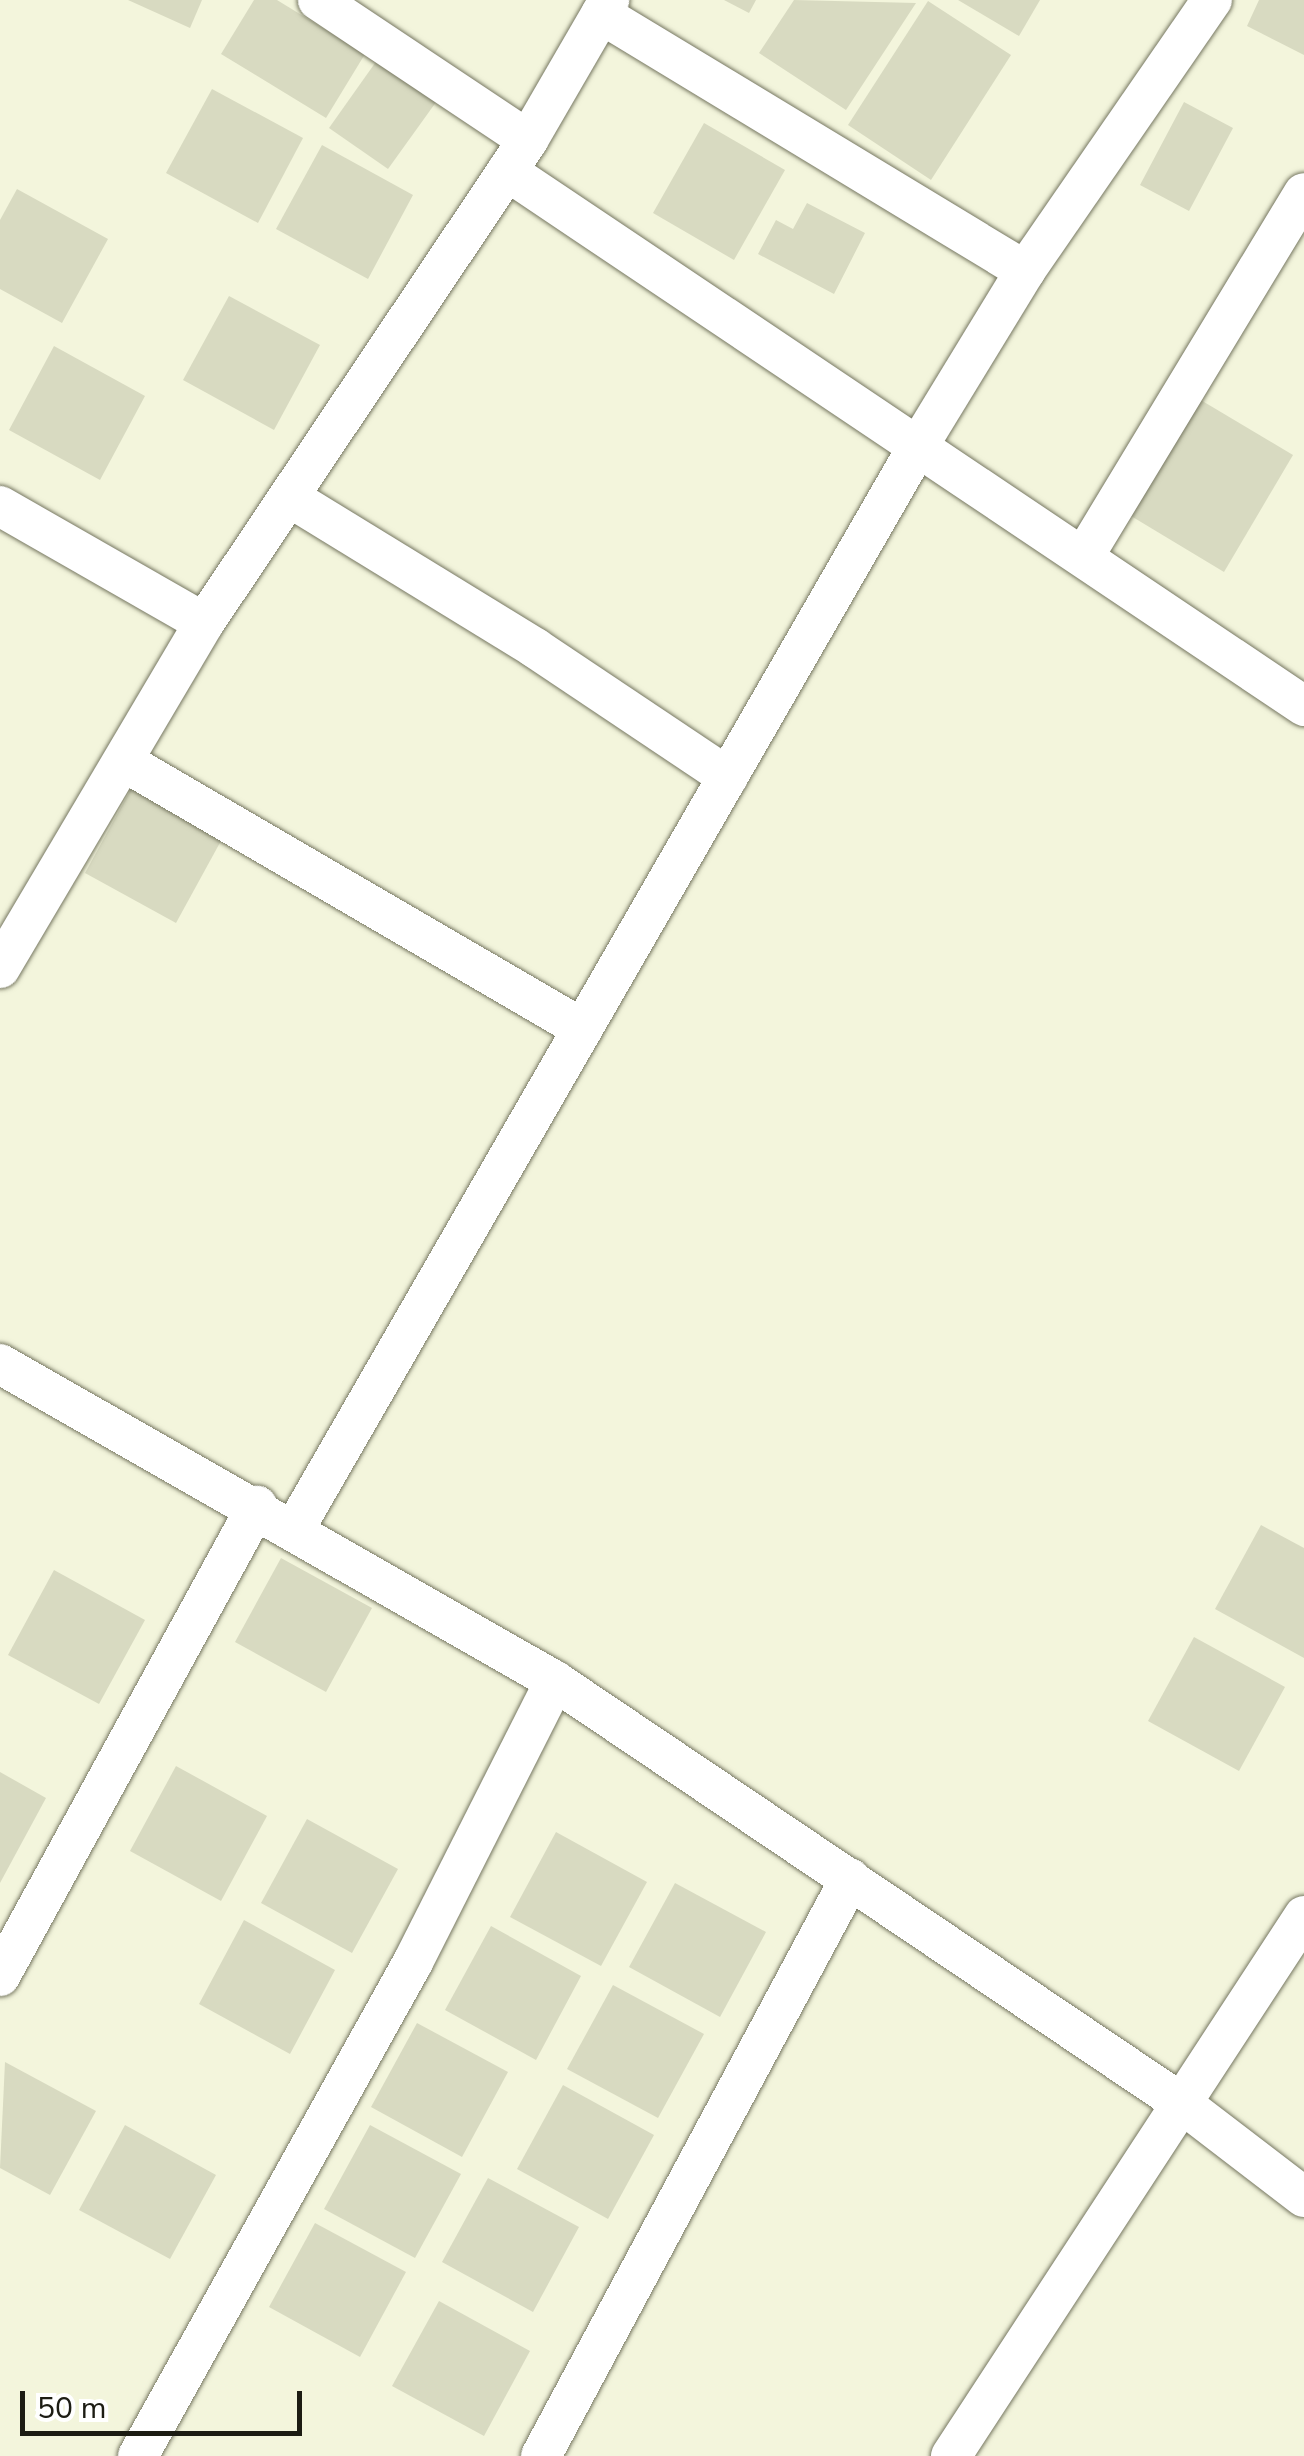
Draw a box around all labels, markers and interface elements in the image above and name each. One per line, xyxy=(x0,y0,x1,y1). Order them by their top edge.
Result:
scale bar xyxy=(25,2371,308,2433)
text: 50 m xyxy=(37,2388,106,2429)

